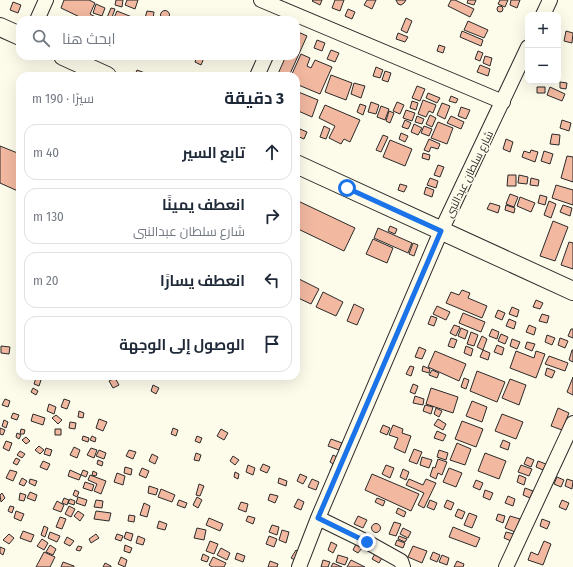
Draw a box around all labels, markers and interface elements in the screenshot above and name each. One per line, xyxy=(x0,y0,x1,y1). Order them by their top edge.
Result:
map controls xyxy=(525,12,561,84)
button: + xyxy=(525,12,561,48)
search box xyxy=(16,16,300,60)
icon: search xyxy=(30,27,52,49)
text: ابحث هنا xyxy=(62,30,116,48)
button: − xyxy=(525,48,561,84)
text: 3 دقيقة xyxy=(224,88,284,109)
text: سيرًا · 190 m xyxy=(32,91,94,106)
street label: شارع سلطان عبدالنبى xyxy=(443,129,497,220)
icon: ahead xyxy=(261,141,283,163)
text: تابع السير xyxy=(182,144,245,162)
text: 40 m xyxy=(33,145,59,160)
route start xyxy=(338,179,356,197)
text: انعطف يمينًا xyxy=(162,196,245,214)
icon: right xyxy=(261,205,283,227)
text: 130 m xyxy=(33,209,64,224)
text: شارع سلطان عبدالنبى xyxy=(133,224,245,239)
icon: left xyxy=(261,269,283,291)
text: انعطف يسارًا xyxy=(160,272,245,290)
text: 20 m xyxy=(33,273,59,288)
icon: arrive xyxy=(261,333,283,355)
text: الوصول إلى الوجهة xyxy=(119,336,245,354)
route end xyxy=(358,533,376,551)

